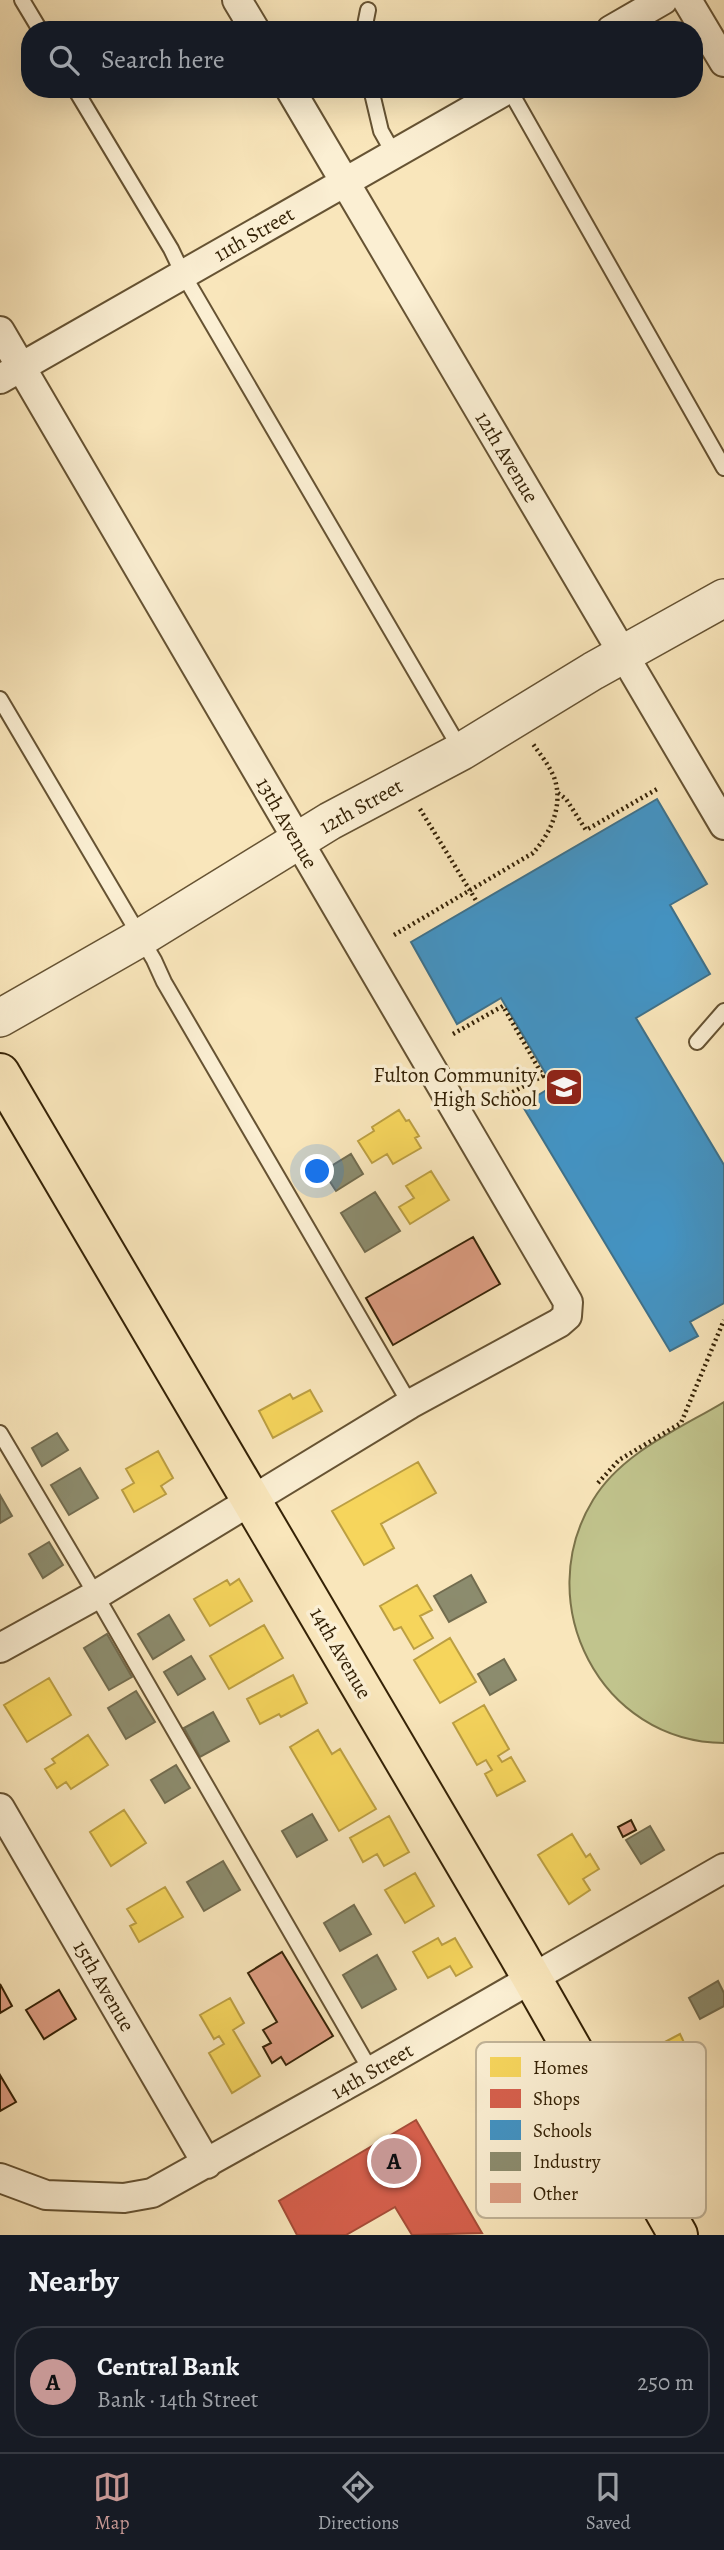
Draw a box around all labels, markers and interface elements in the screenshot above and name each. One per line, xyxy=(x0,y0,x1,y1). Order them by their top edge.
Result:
search box xyxy=(21,21,703,98)
icon: search xyxy=(45,41,83,79)
text: Search here xyxy=(101,42,225,77)
street label: 11th Street xyxy=(209,200,299,268)
street label: 12th Avenue xyxy=(469,406,545,508)
street label: 13th Avenue xyxy=(250,772,324,874)
street label: 12th Street xyxy=(314,772,408,840)
place label: Fulton Community High School xyxy=(373,1061,538,1113)
school or university icon: Fulton Community High School xyxy=(543,1066,585,1108)
your location xyxy=(300,1154,334,1188)
street label: 14th Avenue xyxy=(303,1602,379,1704)
street label: 15th Avenue xyxy=(67,1935,141,2037)
street label: 14th Street xyxy=(326,2036,418,2106)
legend xyxy=(476,2042,706,2218)
text: Homes xyxy=(533,2055,588,2081)
text: Shops xyxy=(533,2086,580,2112)
text: Schools xyxy=(533,2118,592,2144)
pin: A xyxy=(371,2135,417,2187)
text: Industry xyxy=(533,2149,601,2175)
text: Other xyxy=(533,2181,578,2207)
text: Nearby xyxy=(28,2261,119,2301)
text: Central Bank xyxy=(97,2349,239,2384)
text: A xyxy=(46,2367,60,2398)
text: 250 m xyxy=(637,2367,694,2398)
text: Bank · 14th Street xyxy=(97,2384,258,2415)
tab: Map xyxy=(93,2468,131,2536)
tab: Directions xyxy=(318,2468,399,2536)
tab: Saved xyxy=(586,2468,631,2536)

